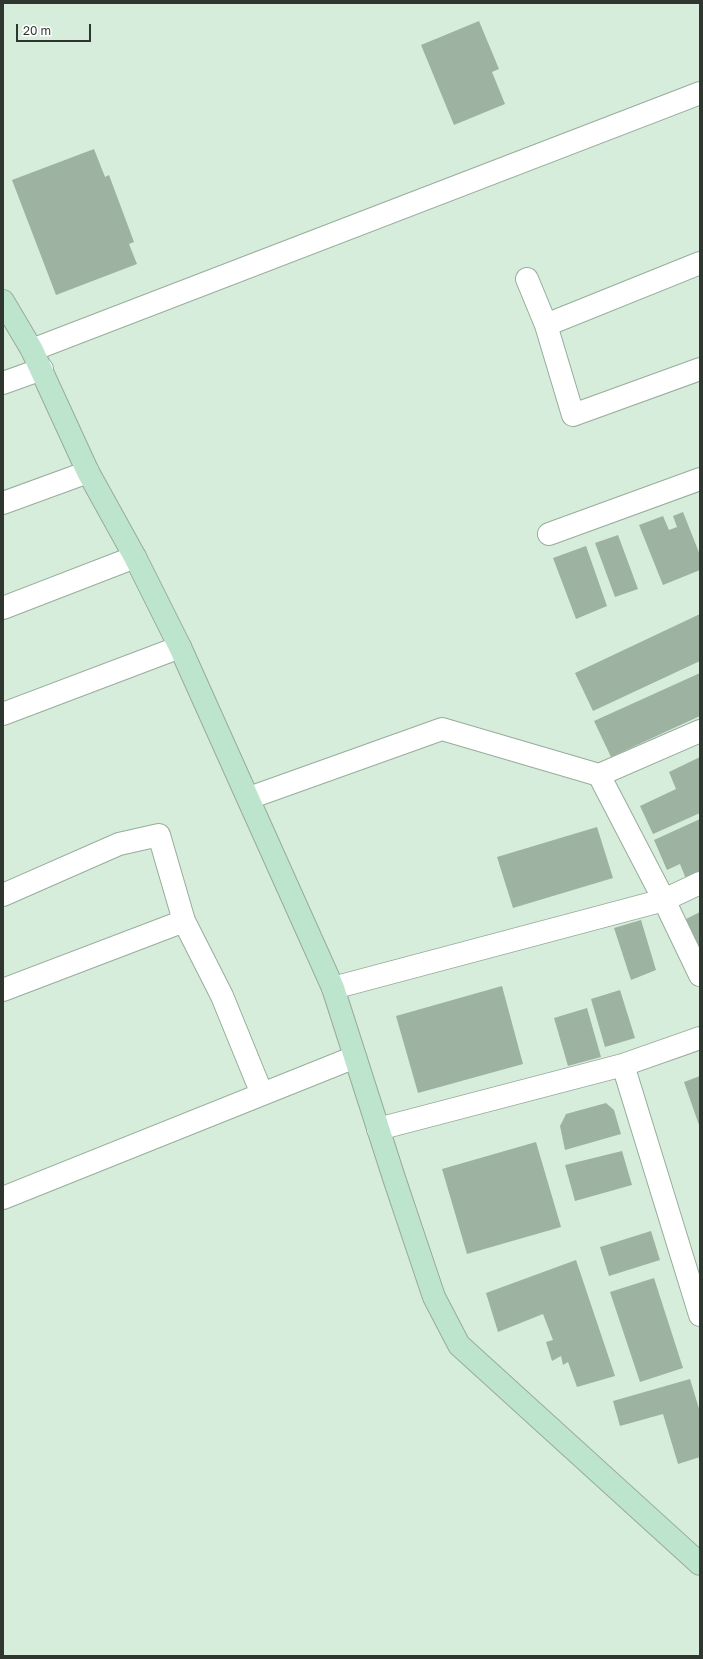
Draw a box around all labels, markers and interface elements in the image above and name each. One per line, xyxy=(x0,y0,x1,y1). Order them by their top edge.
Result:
scale bar xyxy=(18,16,93,42)
text: 20 m xyxy=(23,23,51,38)

